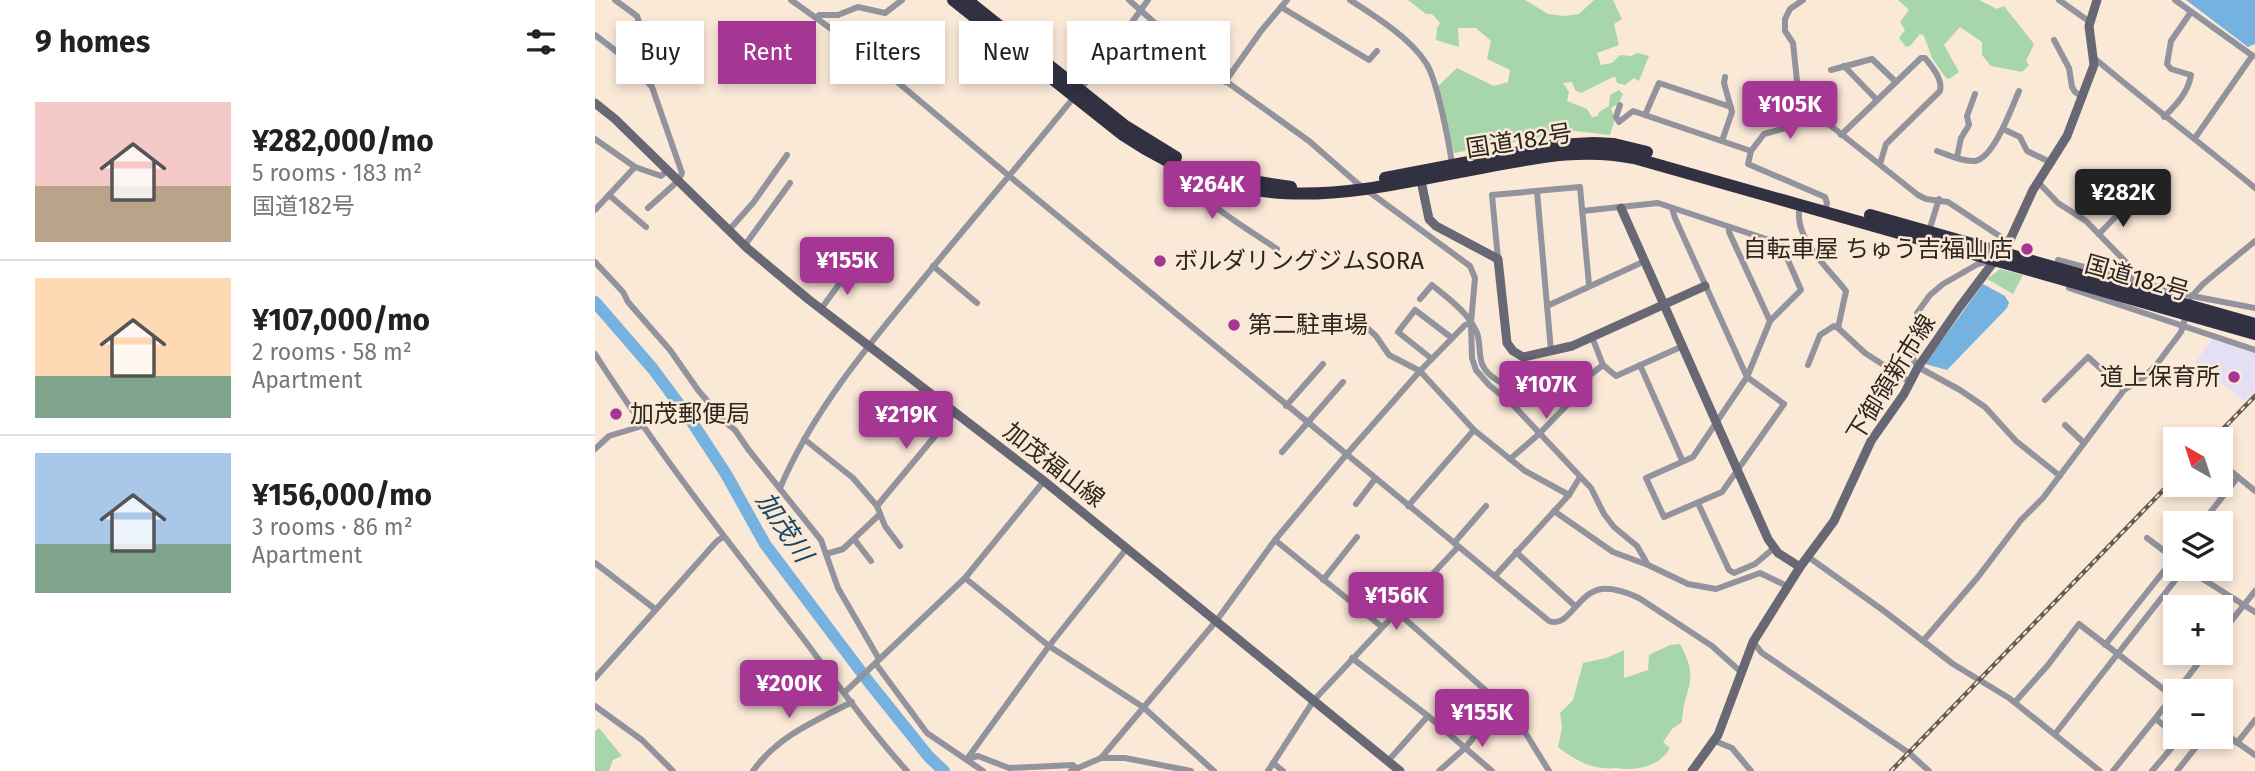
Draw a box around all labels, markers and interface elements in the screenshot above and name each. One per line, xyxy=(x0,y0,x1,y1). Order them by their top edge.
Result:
chip: Buy xyxy=(616,21,704,84)
chip: Rent xyxy=(718,21,816,84)
chip: Filters xyxy=(830,21,945,84)
chip: New xyxy=(959,21,1053,84)
chip: Apartment xyxy=(1067,21,1230,84)
icon: filters xyxy=(522,23,560,61)
text: 9 homes xyxy=(35,24,150,60)
pin: ¥105K xyxy=(1741,82,1839,141)
text: ¥105K xyxy=(1758,90,1822,118)
street label: 国道182号 xyxy=(1464,119,1574,163)
text: ¥282,000/mo xyxy=(252,123,434,159)
icon: home xyxy=(91,130,175,214)
text: 5 rooms · 183 m² xyxy=(252,159,422,187)
pin: ¥264K xyxy=(1163,162,1261,221)
text: ¥264K xyxy=(1179,170,1245,198)
pin: ¥282K xyxy=(2074,170,2172,229)
text: ¥282K xyxy=(2091,178,2155,206)
text: 国道182号 xyxy=(252,192,355,220)
place label: 自転車屋 ちゅう吉福山店 xyxy=(1743,235,2013,263)
pin: ¥155K xyxy=(798,238,896,297)
marker: 自転車屋 ちゅう吉福山店 xyxy=(2019,241,2035,257)
text: ¥155K xyxy=(816,246,878,274)
place label: ボルダリングジムSORA xyxy=(1174,247,1424,275)
street label: 国道182号 xyxy=(2082,250,2192,306)
marker: ボルダリングジムSORA xyxy=(1152,253,1168,269)
text: ¥107,000/mo xyxy=(252,302,430,338)
icon: home xyxy=(91,306,175,390)
street label: 下御領新市線 xyxy=(1841,310,1941,446)
place label: 第二駐車場 xyxy=(1248,311,1368,339)
marker: 第二駐車場 xyxy=(1226,317,1242,333)
text: 2 rooms · 58 m² xyxy=(252,338,412,366)
pin: ¥107K xyxy=(1497,362,1595,421)
place label: 道上保育所 xyxy=(2100,363,2220,391)
text: Apartment xyxy=(252,366,362,394)
marker: 道上保育所 xyxy=(2226,369,2242,385)
text: ¥107K xyxy=(1515,370,1577,398)
pin: ¥219K xyxy=(857,392,955,451)
place label: 加茂郵便局 xyxy=(630,400,750,428)
text: ¥219K xyxy=(875,400,937,428)
marker: 加茂郵便局 xyxy=(608,406,624,422)
street label: 加茂福山線 xyxy=(998,417,1110,513)
north arrow xyxy=(2163,427,2233,497)
map controls xyxy=(2163,427,2233,749)
text: ¥156,000/mo xyxy=(252,477,432,513)
icon: home xyxy=(91,481,175,565)
water label: 加茂川 xyxy=(749,486,820,570)
button: layers xyxy=(2163,511,2233,581)
text: 3 rooms · 86 m² xyxy=(252,513,413,541)
text: Apartment xyxy=(252,541,362,569)
pin: ¥156K xyxy=(1347,572,1445,632)
text: ¥156K xyxy=(1365,581,1427,609)
button: + xyxy=(2163,595,2233,665)
pin: ¥200K xyxy=(740,660,838,720)
text: ¥200K xyxy=(756,669,822,697)
button: − xyxy=(2163,679,2233,749)
pin: ¥155K xyxy=(1433,690,1531,749)
text: ¥155K xyxy=(1451,698,1513,726)

